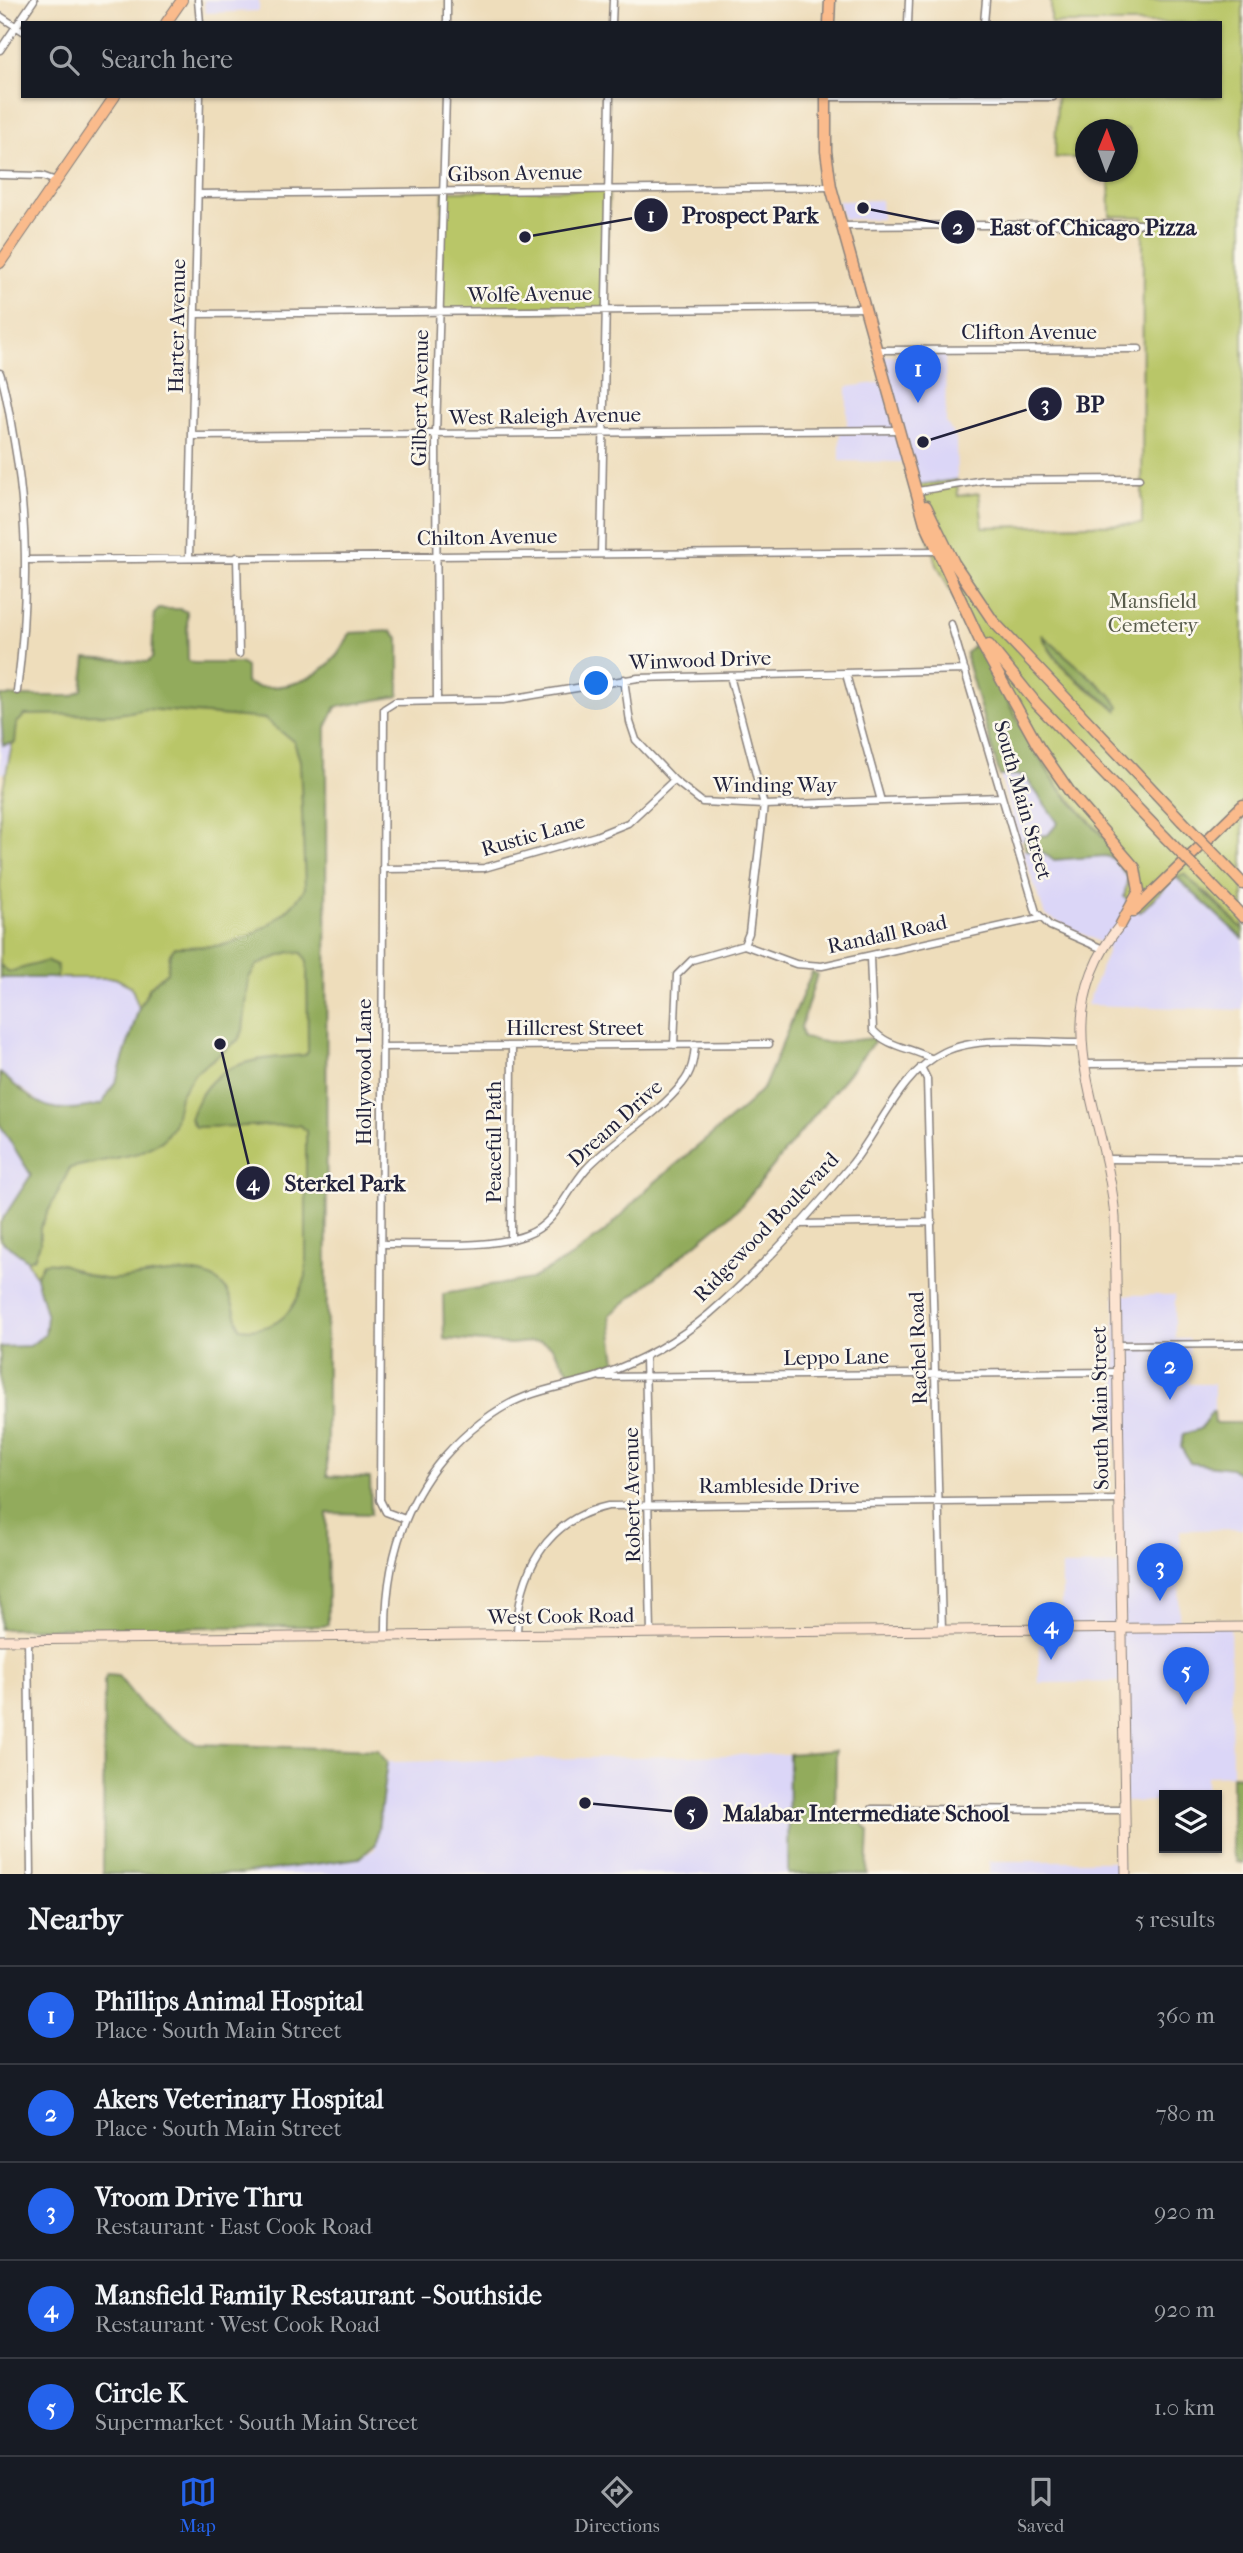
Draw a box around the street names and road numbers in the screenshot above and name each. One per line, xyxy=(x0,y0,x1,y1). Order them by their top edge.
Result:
street label: Gibson Avenue xyxy=(447,160,583,186)
street label: Harter Avenue xyxy=(164,259,190,393)
street label: Wolfe Avenue xyxy=(466,281,593,307)
street label: Clifton Avenue xyxy=(961,320,1097,344)
street label: Gilbert Avenue xyxy=(407,329,433,467)
street label: West Raleigh Avenue xyxy=(448,402,641,430)
street label: Chilton Avenue xyxy=(417,524,557,550)
street label: Winwood Drive xyxy=(628,646,771,675)
street label: South Main Street xyxy=(989,718,1057,883)
street label: Winding Way xyxy=(712,773,838,797)
street label: Rustic Lane xyxy=(478,809,588,861)
street label: Randall Road xyxy=(825,910,949,958)
street label: Hollywood Lane xyxy=(352,999,376,1145)
street label: Hillcrest Street xyxy=(506,1016,644,1040)
street label: Dream Drive xyxy=(563,1075,667,1171)
street label: Peaceful Path xyxy=(482,1080,506,1203)
street label: Ridgewood Boulevard xyxy=(688,1147,844,1307)
street label: Rachel Road xyxy=(904,1290,932,1405)
street label: South Main Street xyxy=(1087,1325,1113,1490)
street label: Leppo Lane xyxy=(783,1344,889,1370)
street label: Robert Avenue xyxy=(619,1427,645,1563)
street label: Rambleside Drive xyxy=(699,1474,859,1498)
street label: West Cook Road xyxy=(486,1603,635,1629)

